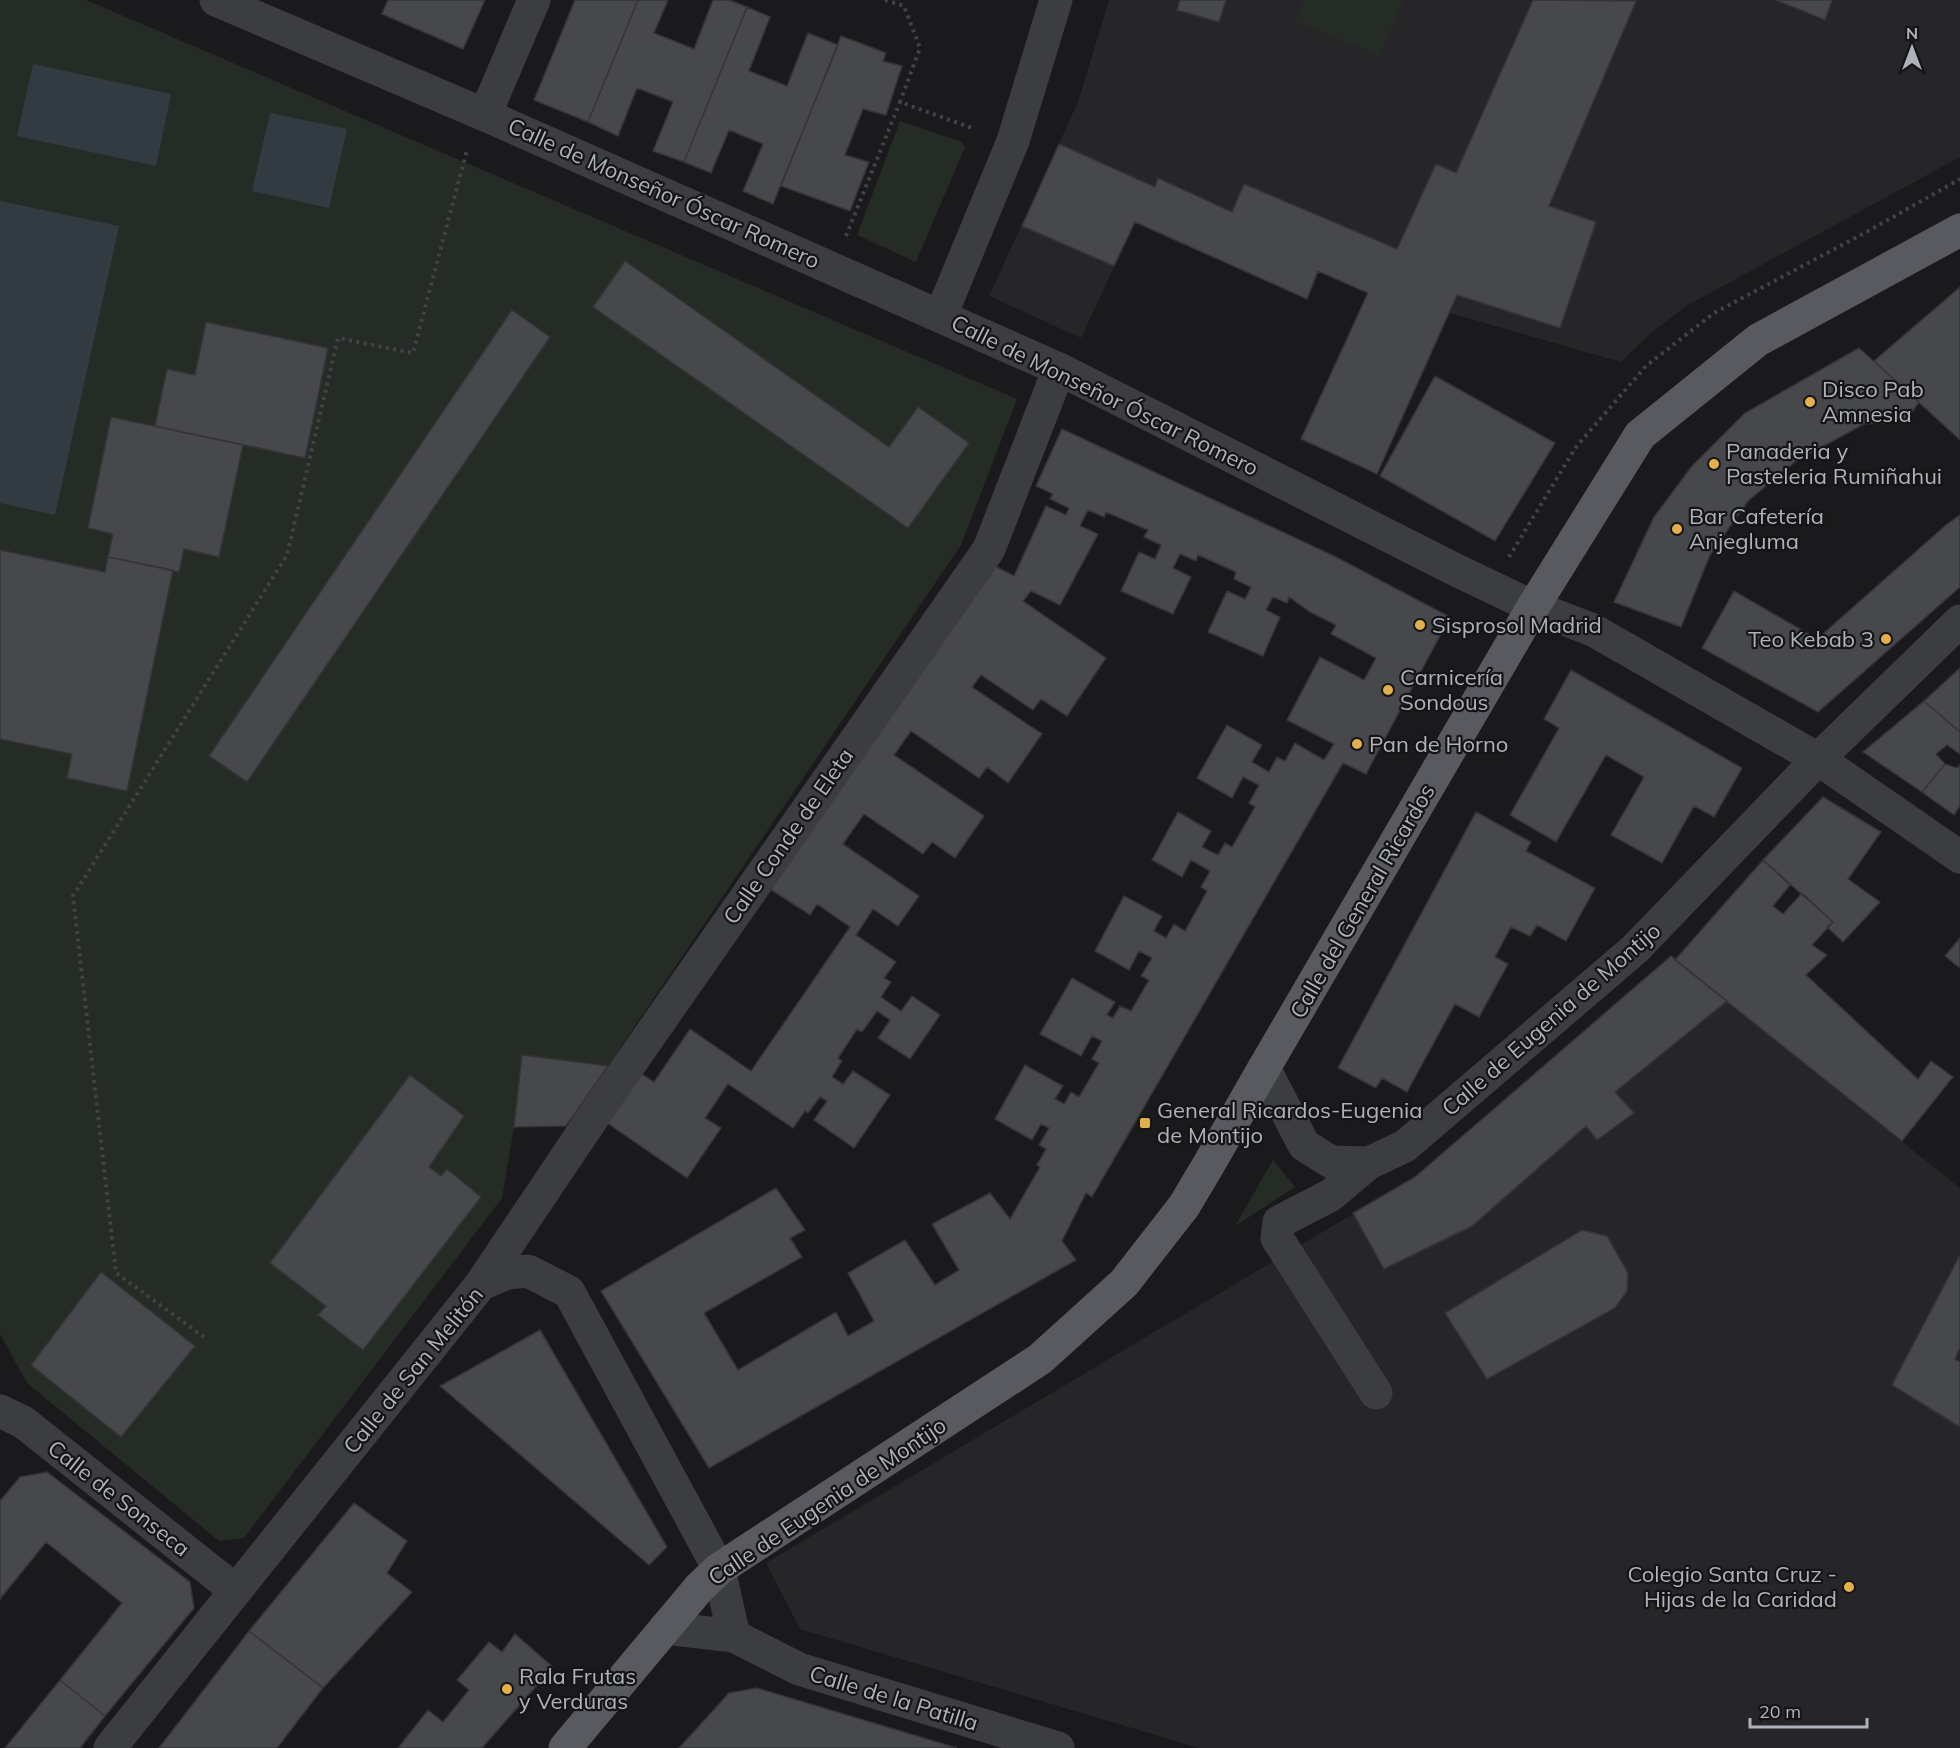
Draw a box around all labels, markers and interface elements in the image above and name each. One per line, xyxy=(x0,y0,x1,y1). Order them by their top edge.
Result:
north arrow xyxy=(1882,18,1942,78)
text: N xyxy=(1906,23,1918,43)
street label: Calle de Monseñor Óscar Romero xyxy=(504,111,824,275)
street label: Calle de Monseñor Óscar Romero xyxy=(947,308,1263,482)
place label: Disco Pab Amnesia xyxy=(1822,375,1924,428)
marker: Disco Pab Amnesia xyxy=(1803,395,1817,409)
place label: Panaderia y Pasteleria Rumiñahui xyxy=(1726,437,1942,490)
marker: Panaderia y Pasteleria Rumiñahui xyxy=(1707,457,1721,471)
place label: Bar Cafetería Anjegluma xyxy=(1689,502,1824,555)
marker: Bar Cafetería Anjegluma xyxy=(1670,522,1684,536)
place label: Sisprosol Madrid xyxy=(1432,611,1602,639)
marker: Sisprosol Madrid xyxy=(1413,618,1427,632)
place label: Teo Kebab 3 xyxy=(1748,625,1874,653)
marker: Teo Kebab 3 xyxy=(1879,632,1893,646)
place label: Carnicería Sondous xyxy=(1400,663,1503,716)
marker: Carnicería Sondous xyxy=(1381,683,1395,697)
place label: Pan de Horno xyxy=(1369,730,1508,758)
marker: Pan de Horno xyxy=(1350,737,1364,751)
street label: Calle Conde de Eleta xyxy=(717,743,859,929)
street label: Calle del General Ricardos xyxy=(1283,779,1441,1023)
street label: Calle de Eugenia de Montijo xyxy=(1436,916,1666,1122)
place label: General Ricardos-Eugenia de Montijo xyxy=(1157,1096,1423,1149)
marker: General Ricardos-Eugenia de Montijo xyxy=(1138,1116,1152,1130)
street label: Calle de San Melitón xyxy=(337,1281,489,1459)
street label: Calle de Eugenia de Montijo xyxy=(703,1411,951,1591)
street label: Calle de Sonseca xyxy=(42,1434,196,1562)
place label: Colegio Santa Cruz - Hijas de la Caridad xyxy=(1627,1560,1837,1613)
marker: Colegio Santa Cruz - Hijas de la Caridad xyxy=(1842,1580,1856,1594)
street label: Calle de la Patilla xyxy=(806,1659,982,1737)
place label: Rala Frutas y Verduras xyxy=(519,1662,636,1715)
marker: Rala Frutas y Verduras xyxy=(500,1682,514,1696)
scale bar xyxy=(1750,1691,1867,1729)
text: 20 m xyxy=(1759,1700,1801,1723)

